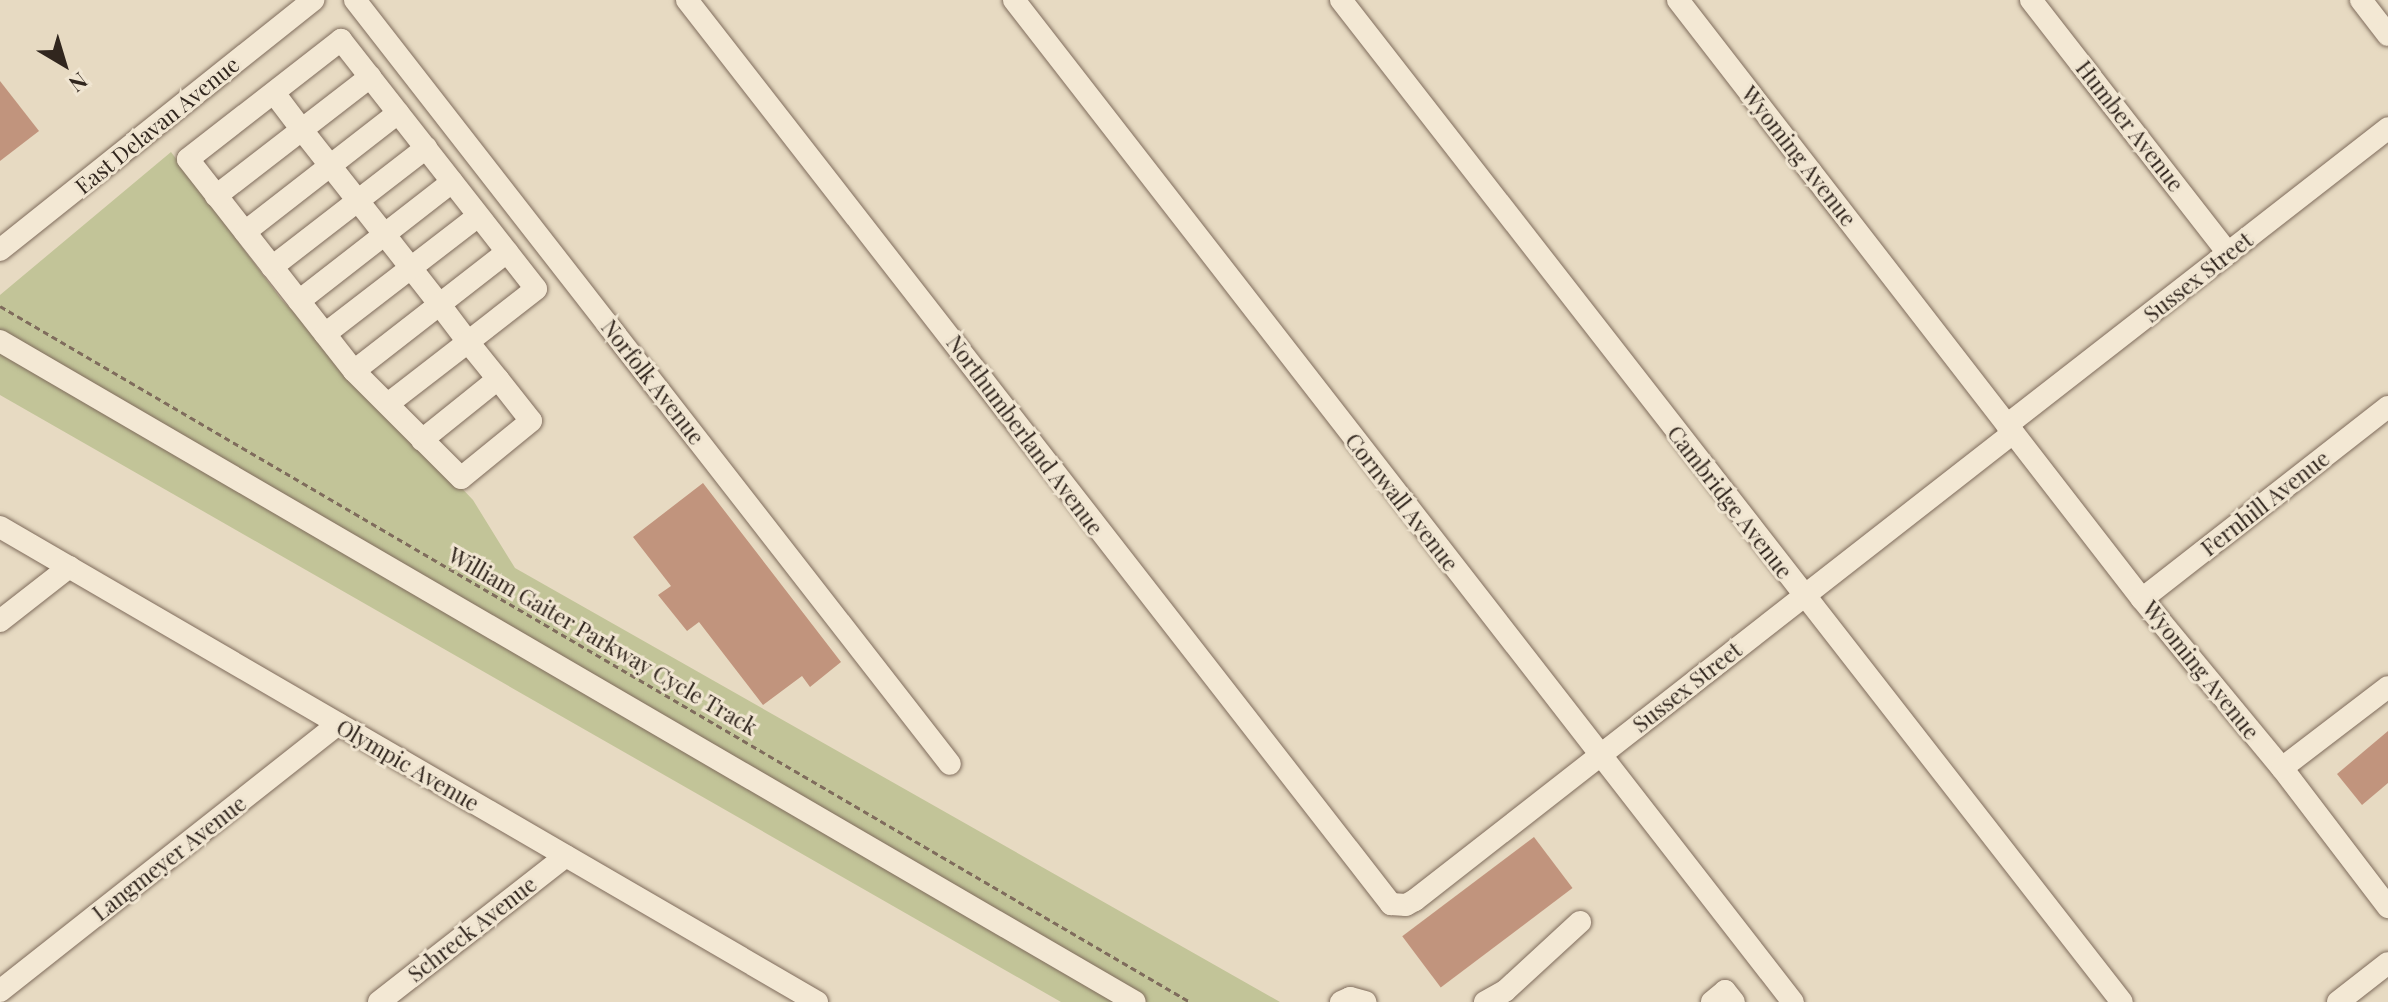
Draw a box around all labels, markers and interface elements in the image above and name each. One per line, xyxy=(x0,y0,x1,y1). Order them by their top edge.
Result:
north arrow xyxy=(24,24,104,104)
street label: East Delavan Avenue xyxy=(69,50,245,200)
street label: Humber Avenue xyxy=(2070,55,2190,197)
text: N xyxy=(63,66,94,100)
street label: Wyoming Avenue xyxy=(1736,80,1862,232)
street label: Sussex Street xyxy=(2138,226,2258,328)
street label: Norfolk Avenue xyxy=(596,314,710,450)
street label: Northumberland Avenue xyxy=(941,330,1109,540)
street label: Cambridge Avenue xyxy=(1662,420,1798,584)
street label: Cornwall Avenue xyxy=(1340,428,1464,576)
street label: Fernhill Avenue xyxy=(2195,445,2335,561)
street label: William Gaiter Parkway Cycle Track xyxy=(443,541,763,741)
street label: Wyoming Avenue xyxy=(2137,595,2265,745)
street label: Sussex Street xyxy=(1627,636,1747,738)
street label: Olympic Avenue xyxy=(332,713,484,817)
street label: Langmeyer Avenue xyxy=(87,789,251,927)
street label: Schreck Avenue xyxy=(402,870,542,988)

